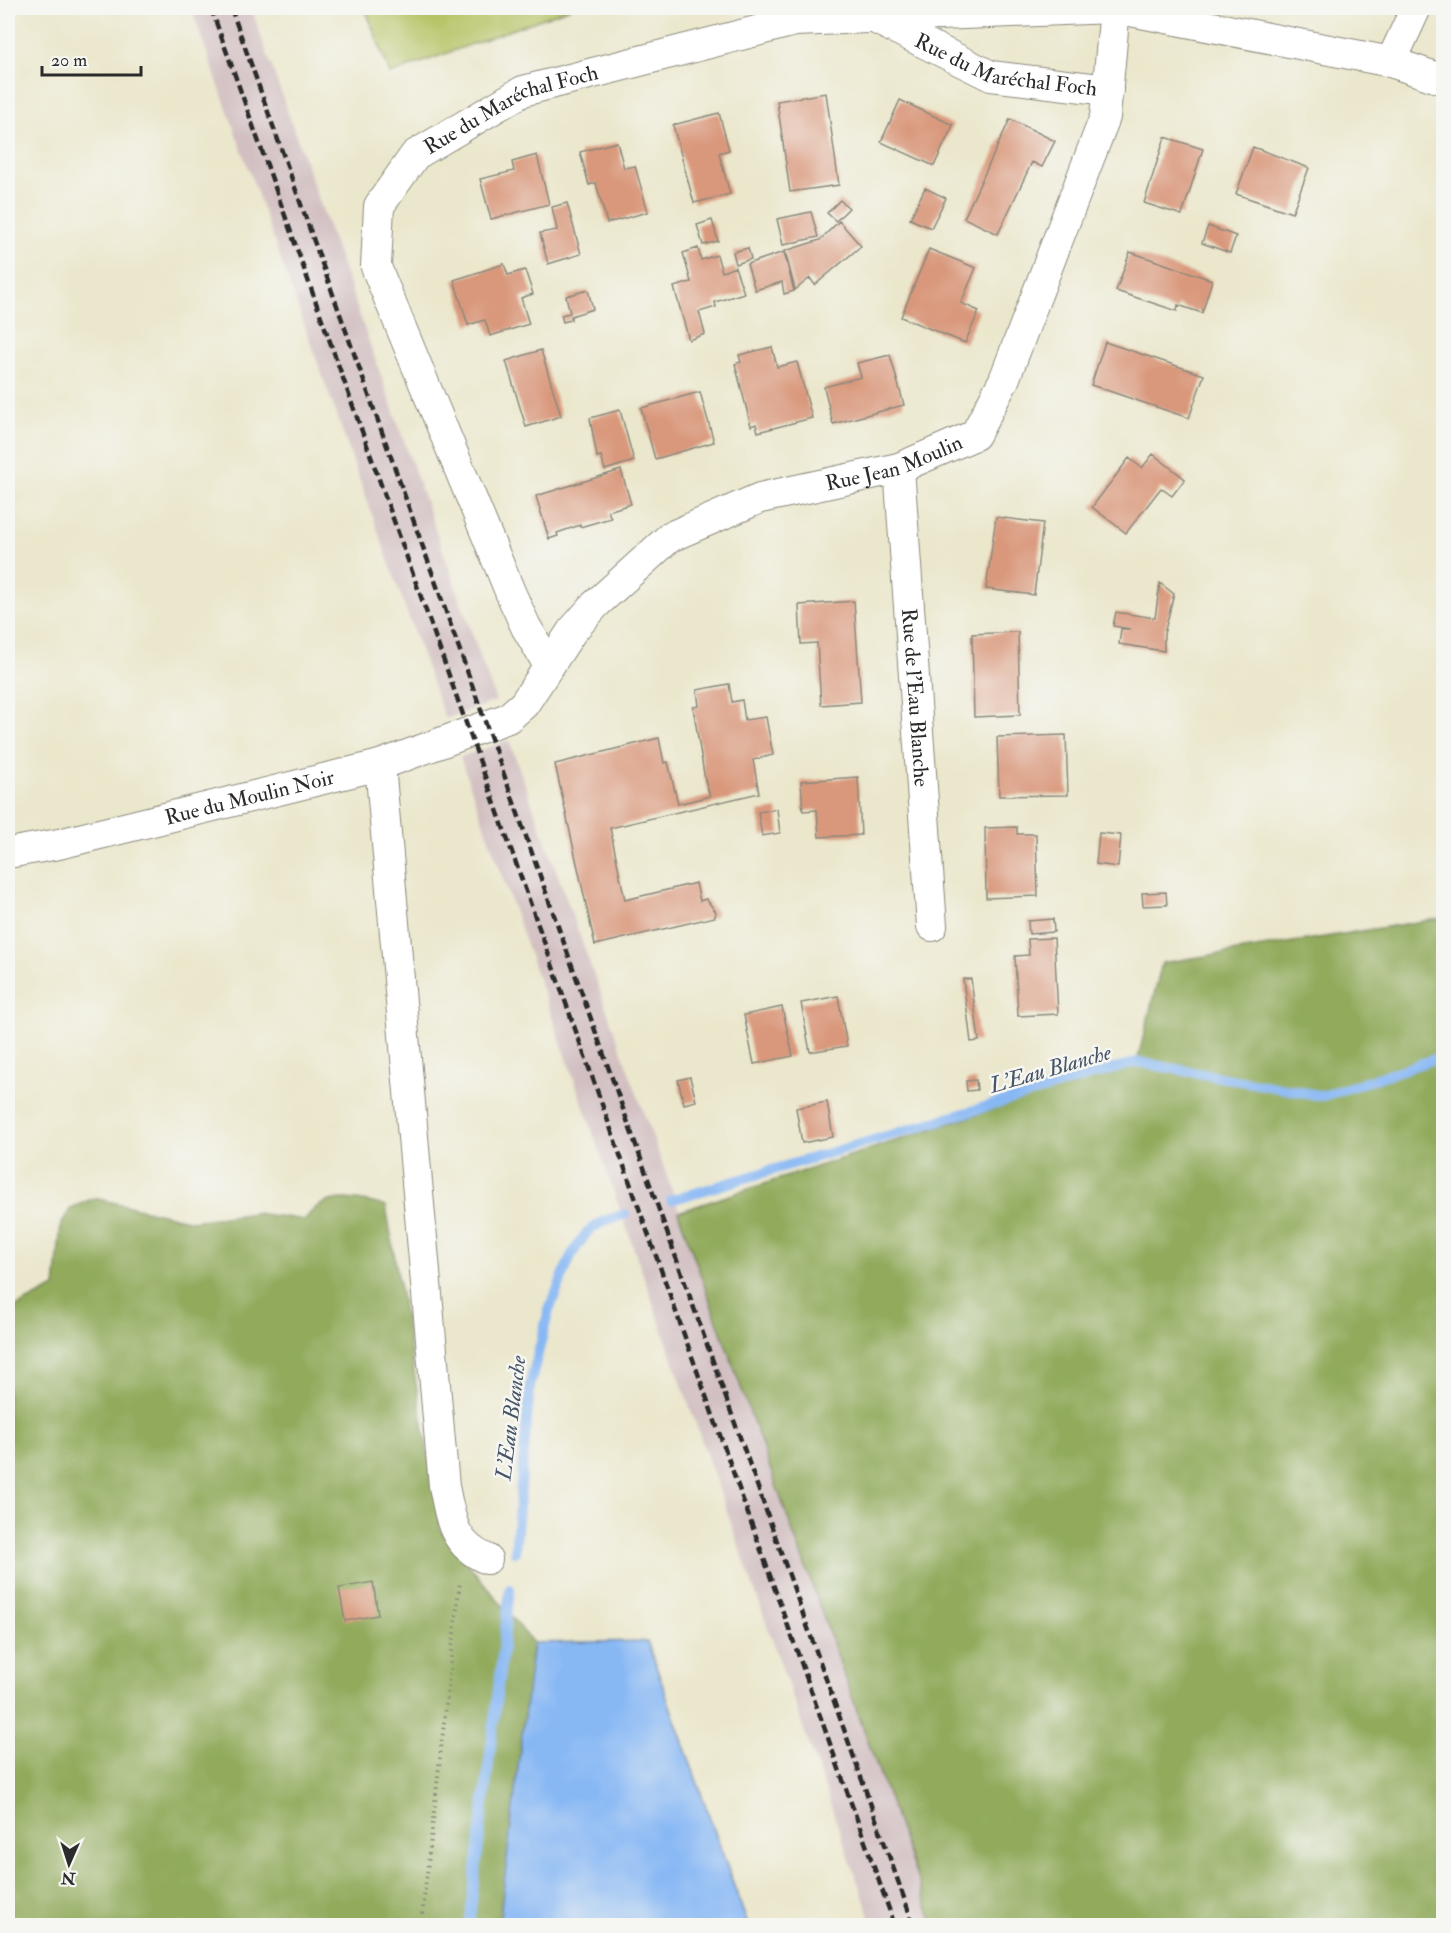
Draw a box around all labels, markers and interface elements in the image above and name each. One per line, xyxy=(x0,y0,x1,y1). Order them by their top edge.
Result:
street label: Rue du Maréchal Foch xyxy=(910,27,1099,103)
scale bar xyxy=(42,39,141,77)
text: 20 m xyxy=(51,49,87,72)
street label: Rue du Maréchal Foch xyxy=(419,59,601,161)
street label: Rue Jean Moulin xyxy=(823,429,967,497)
street label: Rue de l'Eau Blanche xyxy=(895,607,935,788)
street label: Rue du Moulin Noir xyxy=(162,764,337,831)
water label: L'Eau Blanche xyxy=(985,1038,1115,1100)
water label: L'Eau Blanche xyxy=(489,1354,533,1483)
north arrow xyxy=(39,1834,99,1894)
text: N xyxy=(60,1868,77,1888)

